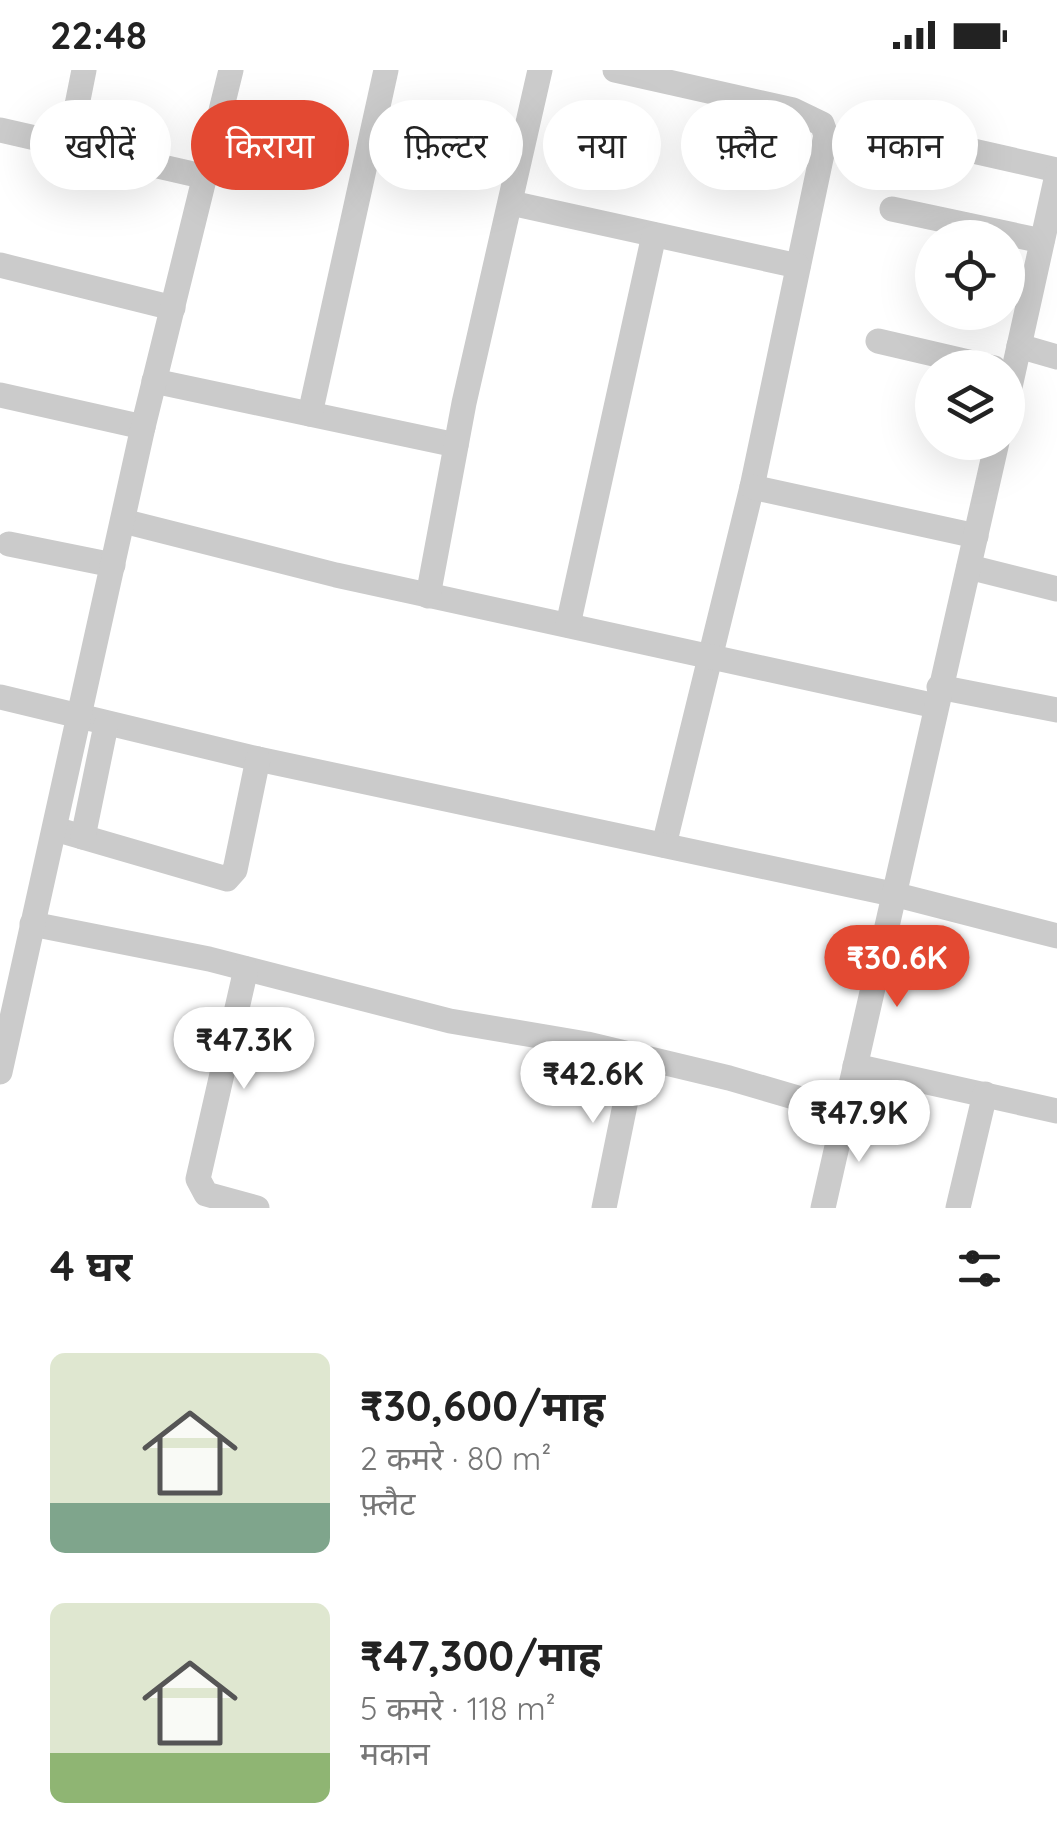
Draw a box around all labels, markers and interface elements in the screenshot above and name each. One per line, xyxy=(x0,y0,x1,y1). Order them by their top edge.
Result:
text: 22:48 xyxy=(50,11,147,59)
chip: खरीदें xyxy=(30,100,171,190)
chip: किराया xyxy=(191,100,349,190)
chip: फ़िल्टर xyxy=(369,100,523,190)
chip: नया xyxy=(543,100,661,190)
chip: फ़्लैट xyxy=(681,100,812,190)
chip: मकान xyxy=(832,100,978,190)
map controls xyxy=(915,220,1025,460)
button: locate xyxy=(915,220,1025,330)
button: layers xyxy=(915,350,1025,460)
pin: ₹30.6K xyxy=(816,925,978,1010)
text: ₹30.6K xyxy=(846,937,948,977)
pin: ₹47.3K xyxy=(163,1007,325,1092)
text: ₹47.3K xyxy=(196,1019,293,1059)
pin: ₹42.6K xyxy=(512,1041,674,1126)
text: ₹42.6K xyxy=(542,1053,644,1093)
pin: ₹47.9K xyxy=(778,1080,940,1165)
text: ₹47.9K xyxy=(810,1092,908,1132)
text: 4 घर xyxy=(50,1239,132,1292)
icon: filters xyxy=(952,1241,1007,1296)
text: ₹30,600/माह xyxy=(360,1379,605,1432)
icon: home xyxy=(130,1393,250,1513)
text: 2 कमरे · 80 m² xyxy=(360,1438,551,1478)
text: फ़्लैट xyxy=(360,1483,415,1523)
text: ₹47,300/माह xyxy=(360,1629,602,1682)
icon: home xyxy=(130,1643,250,1763)
text: 5 कमरे · 118 m² xyxy=(360,1688,556,1728)
text: मकान xyxy=(360,1733,430,1773)

